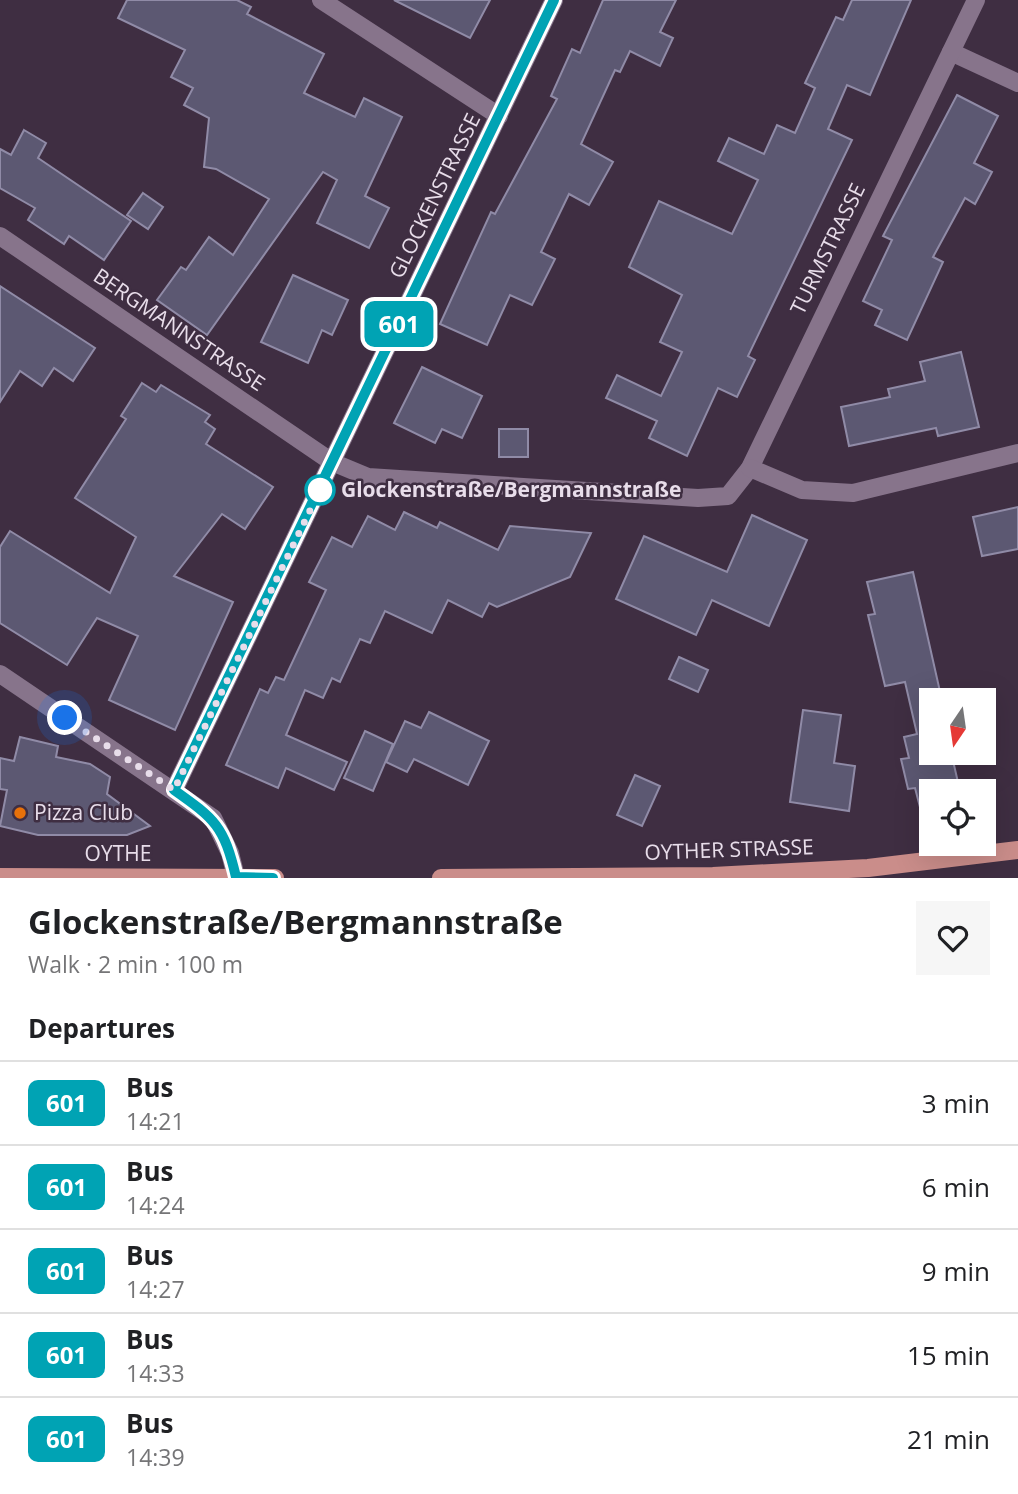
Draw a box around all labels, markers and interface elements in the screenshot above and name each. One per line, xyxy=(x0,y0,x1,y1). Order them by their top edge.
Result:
street label: GLOCKENSTRASSE xyxy=(382,108,486,283)
street label: TURMSTRASSE xyxy=(783,178,871,319)
street label: BERGMANNSTRASSE xyxy=(88,261,271,397)
line badge: 601 xyxy=(359,301,439,347)
text: 601 xyxy=(378,307,420,340)
marker: Glockenstraße/Bergmannstraße xyxy=(305,475,335,505)
place label: Glockenstraße/Bergmannstraße xyxy=(341,475,681,503)
north arrow xyxy=(919,688,996,765)
map controls xyxy=(919,688,996,856)
your location xyxy=(47,700,82,735)
button: locate xyxy=(919,779,996,856)
place label: Pizza Club xyxy=(34,798,133,826)
marker: Pizza Club xyxy=(12,805,28,821)
street label: OYTHER STRASSE xyxy=(644,832,814,866)
street label: OYTHE xyxy=(85,839,151,867)
text: Glockenstraße/Bergmannstraße xyxy=(28,899,563,944)
button: heart xyxy=(916,901,990,975)
text: Walk · 2 min · 100 m xyxy=(28,948,243,980)
text: Departures xyxy=(28,1010,175,1046)
text: Bus xyxy=(126,1069,173,1105)
text: 3 min xyxy=(922,1085,990,1121)
text: 601 xyxy=(46,1086,87,1119)
text: 14:21 xyxy=(126,1105,185,1137)
text: Bus xyxy=(126,1153,173,1189)
text: 6 min xyxy=(922,1169,990,1205)
text: 601 xyxy=(46,1170,87,1203)
text: 14:24 xyxy=(126,1189,185,1221)
text: Bus xyxy=(126,1237,173,1273)
text: 9 min xyxy=(922,1253,990,1289)
text: 601 xyxy=(46,1254,87,1287)
text: 14:27 xyxy=(126,1273,185,1305)
text: Bus xyxy=(126,1321,173,1357)
text: 15 min xyxy=(907,1337,990,1373)
text: 601 xyxy=(46,1338,87,1371)
text: 14:33 xyxy=(126,1357,185,1389)
text: Bus xyxy=(126,1405,173,1441)
text: 21 min xyxy=(907,1421,990,1457)
text: 601 xyxy=(46,1422,87,1455)
text: 14:39 xyxy=(126,1441,185,1473)

